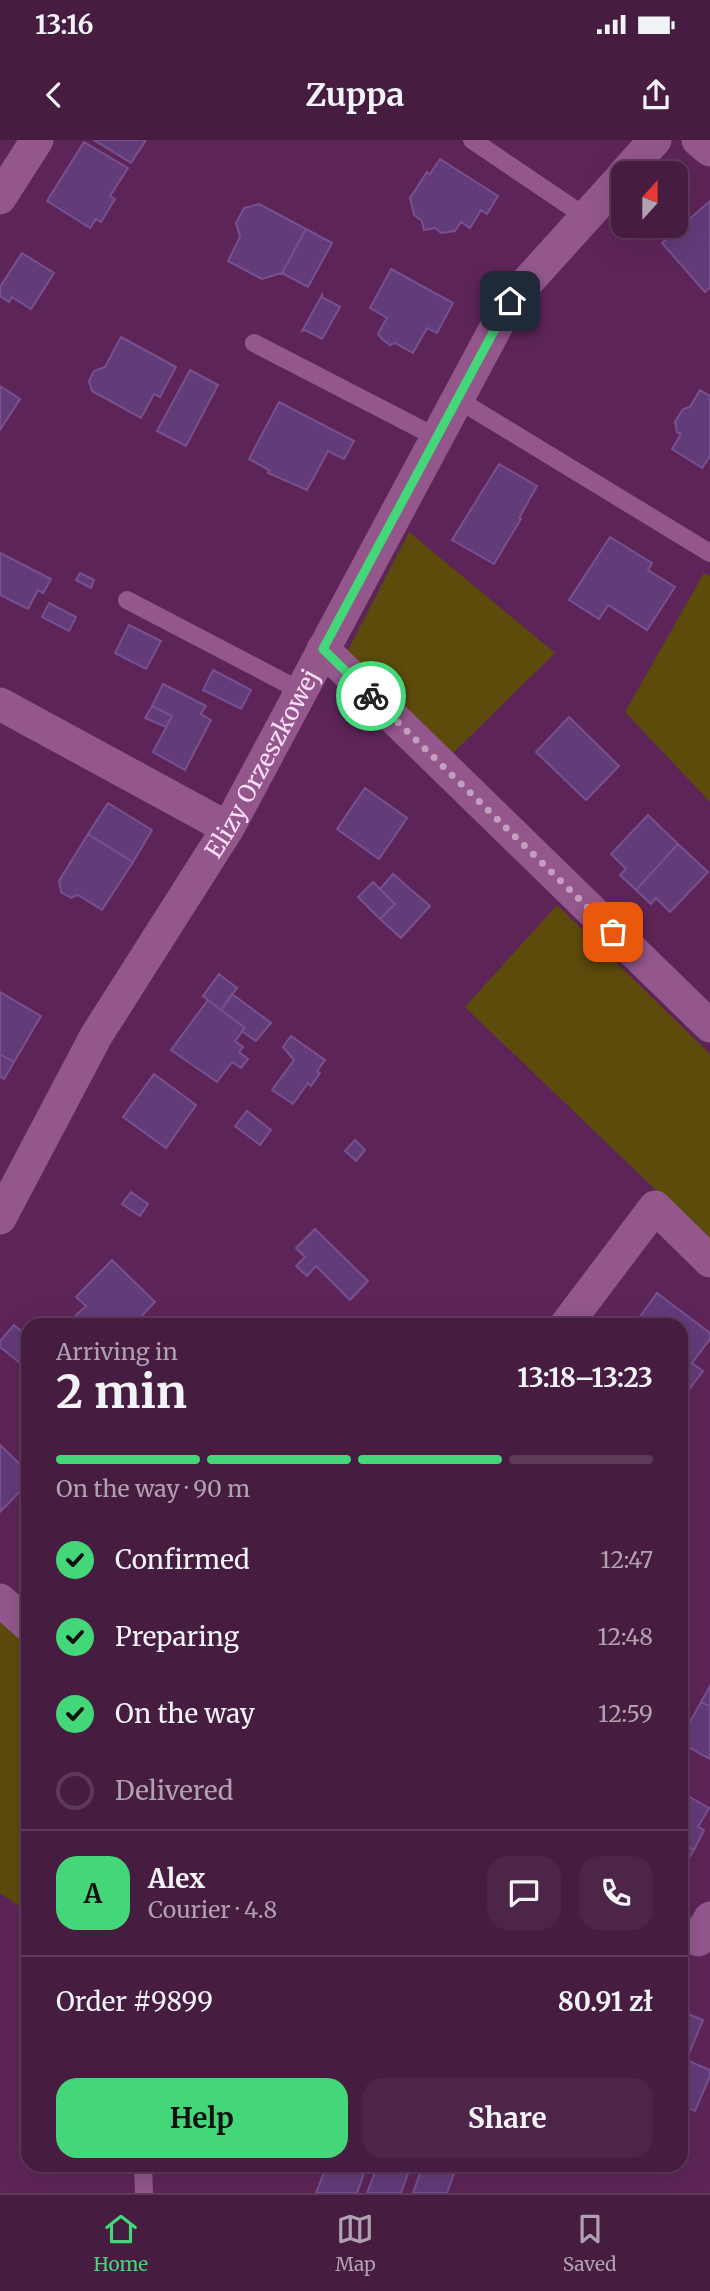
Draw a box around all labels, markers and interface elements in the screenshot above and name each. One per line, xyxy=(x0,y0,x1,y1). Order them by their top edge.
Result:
text: 13:16 xyxy=(35,8,93,41)
text: Zuppa xyxy=(306,75,404,115)
icon: back xyxy=(35,76,73,114)
icon: share xyxy=(637,76,675,114)
north arrow xyxy=(611,161,688,238)
map controls xyxy=(611,161,688,238)
pin xyxy=(480,271,540,331)
icon: home xyxy=(491,282,529,320)
courier xyxy=(336,661,406,731)
street label: Elizy Orzeszkowej xyxy=(197,663,326,864)
icon: bike xyxy=(352,677,390,715)
pin xyxy=(583,902,643,962)
icon: bag xyxy=(594,913,632,951)
text: Arriving in xyxy=(56,1337,178,1366)
text: 13:18–13:23 xyxy=(517,1361,653,1394)
text: 2 min xyxy=(56,1363,187,1421)
text: On the way · 90 m xyxy=(56,1474,250,1503)
icon: check xyxy=(56,1541,94,1579)
text: Confirmed xyxy=(115,1543,250,1576)
text: 12:47 xyxy=(600,1545,653,1574)
icon: check xyxy=(56,1618,94,1656)
text: Preparing xyxy=(115,1620,239,1653)
text: 12:48 xyxy=(597,1622,653,1651)
icon: check xyxy=(56,1695,94,1733)
text: On the way xyxy=(115,1697,255,1730)
text: 12:59 xyxy=(598,1699,653,1728)
text: Delivered xyxy=(115,1774,234,1807)
button: chat xyxy=(487,1856,561,1930)
button: phone xyxy=(579,1856,653,1930)
text: Alex xyxy=(148,1862,205,1895)
text: A xyxy=(84,1877,102,1910)
text: Courier · 4.8 xyxy=(148,1895,277,1924)
text: Order #9899 xyxy=(56,1985,213,2018)
text: 80.91 zł xyxy=(558,1985,653,2018)
button: Help xyxy=(56,2078,348,2158)
button: Share xyxy=(362,2078,653,2158)
tab: Home xyxy=(93,2210,148,2276)
tab: Map xyxy=(335,2210,376,2276)
tab: Saved xyxy=(563,2210,617,2276)

